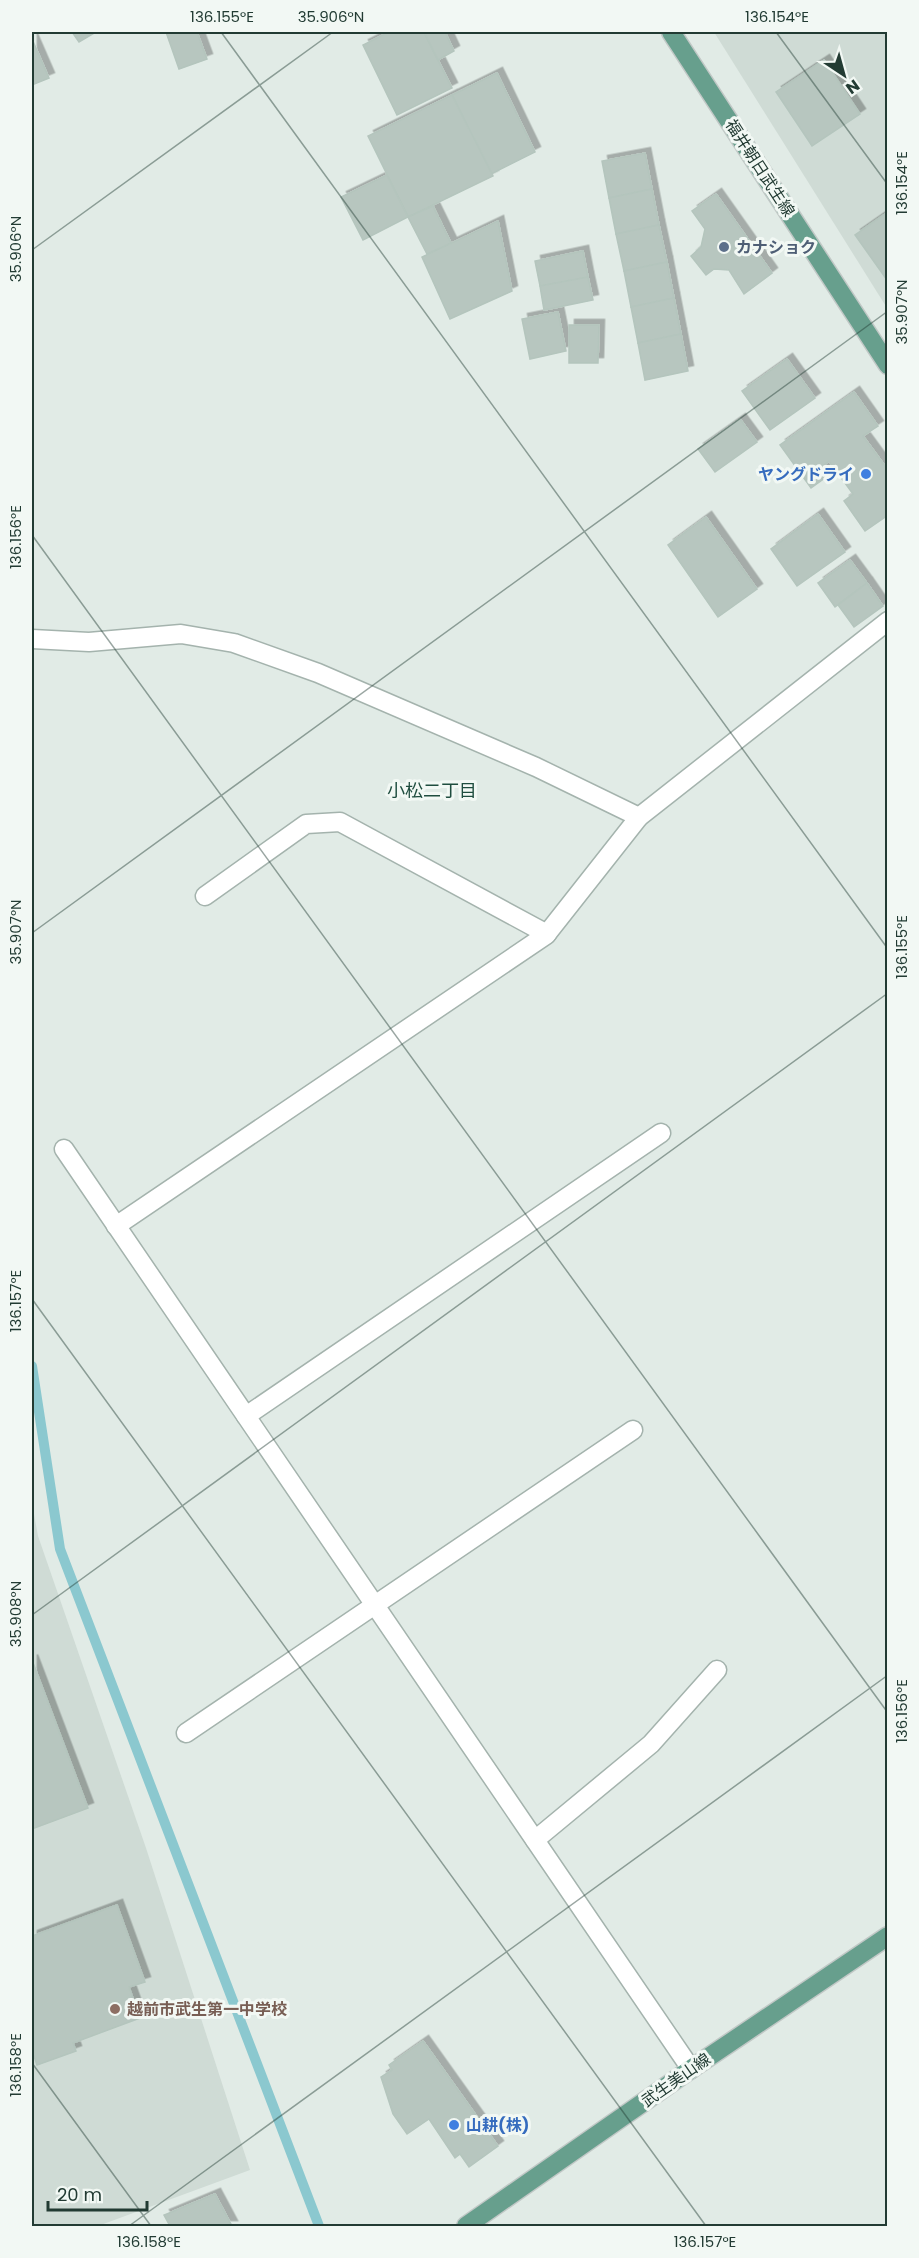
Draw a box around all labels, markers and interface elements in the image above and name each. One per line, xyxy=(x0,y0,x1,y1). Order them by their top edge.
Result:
text: 136.155°E xyxy=(190,6,254,27)
text: 35.906°N xyxy=(298,6,364,27)
text: 136.154°E xyxy=(745,6,809,27)
north arrow xyxy=(814,45,874,105)
text: N xyxy=(841,74,864,100)
street label: 福井朝日武生線 xyxy=(720,115,800,221)
text: 136.154°E xyxy=(891,151,912,215)
text: 35.906°N xyxy=(5,216,26,282)
place label: カナショク xyxy=(736,236,816,259)
marker: カナショク xyxy=(717,240,731,254)
text: 35.907°N xyxy=(891,279,912,345)
place label: ヤングドライ xyxy=(758,463,854,486)
marker: ヤングドライ xyxy=(859,467,873,481)
text: 136.156°E xyxy=(5,505,26,569)
district label: 小松二丁目 xyxy=(387,778,477,803)
text: 35.907°N xyxy=(5,899,26,965)
text: 136.155°E xyxy=(891,915,912,979)
text: 136.157°E xyxy=(5,1270,26,1332)
text: 35.908°N xyxy=(5,1581,26,1647)
text: 136.156°E xyxy=(891,1679,912,1743)
place label: 越前市武生第一中学校 xyxy=(127,1998,287,2021)
marker: 越前市武生第一中学校 xyxy=(108,2002,122,2016)
text: 136.158°E xyxy=(5,2033,26,2097)
street label: 武生美山線 xyxy=(637,2048,715,2112)
place label: 山耕(株) xyxy=(466,2114,529,2137)
marker: 山耕(株) xyxy=(447,2118,461,2132)
scale bar xyxy=(48,2174,147,2212)
text: 20 m xyxy=(57,2182,102,2207)
text: 136.158°E xyxy=(117,2231,181,2252)
text: 136.157°E xyxy=(674,2231,736,2252)

